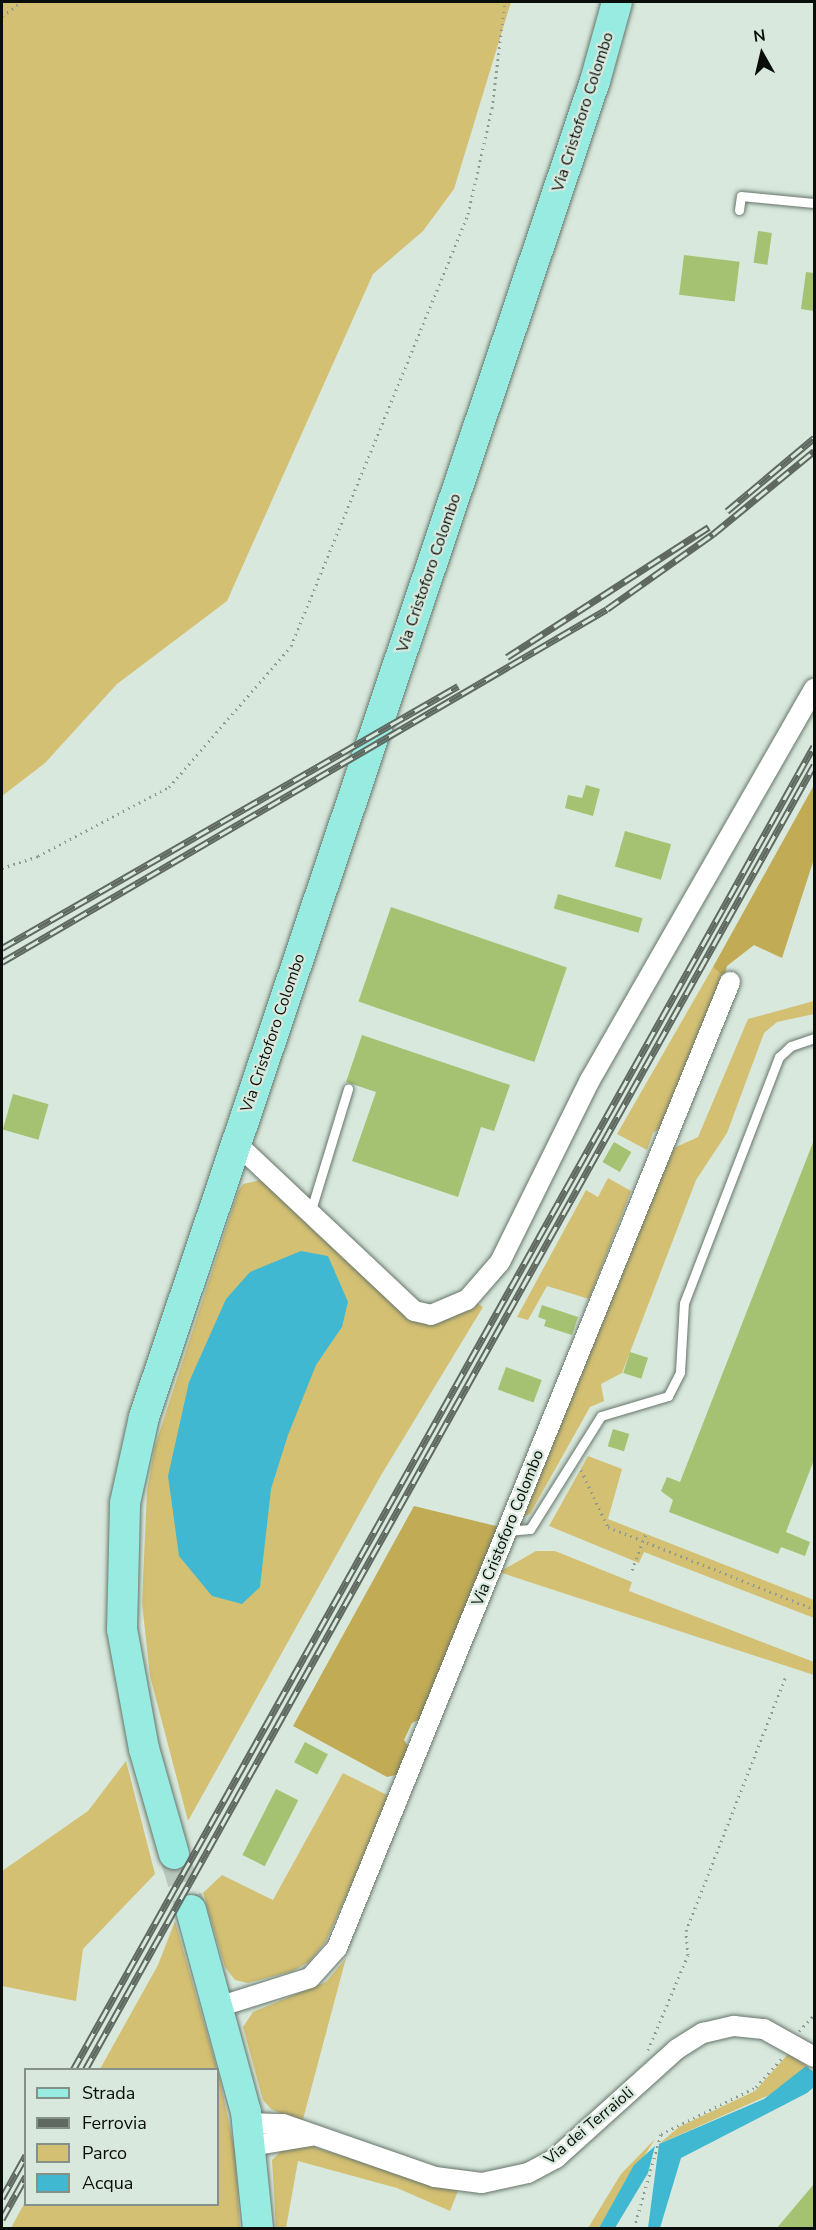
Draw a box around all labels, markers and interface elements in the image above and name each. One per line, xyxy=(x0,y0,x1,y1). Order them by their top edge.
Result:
north arrow xyxy=(732,24,792,84)
text: N xyxy=(752,24,767,48)
street label: Via Cristoforo Colombo xyxy=(548,30,618,194)
street label: Via Cristoforo Colombo xyxy=(393,491,465,655)
street label: Via Cristoforo Colombo xyxy=(237,951,309,1115)
street label: Via Cristoforo Colombo xyxy=(468,1447,548,1609)
legend xyxy=(24,2068,219,2206)
text: Strada xyxy=(82,2081,135,2105)
street label: Via dei Terraioli xyxy=(540,2083,638,2169)
text: Ferrovia xyxy=(82,2111,147,2135)
text: Parco xyxy=(82,2141,127,2165)
text: Acqua xyxy=(82,2171,133,2195)

